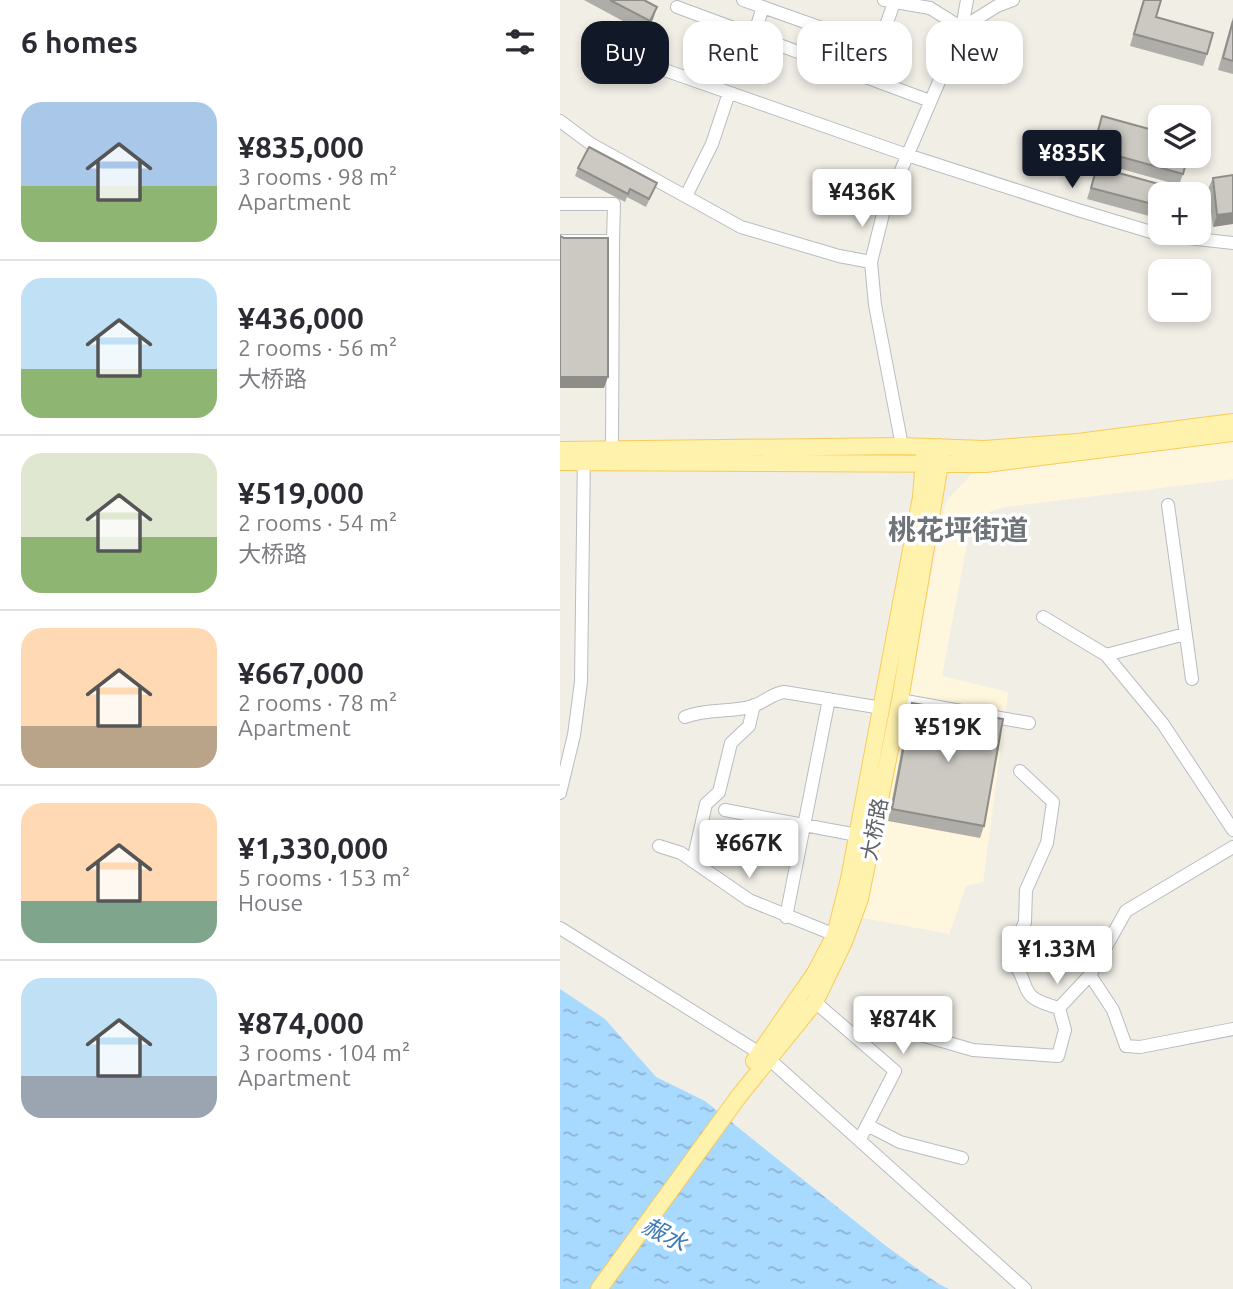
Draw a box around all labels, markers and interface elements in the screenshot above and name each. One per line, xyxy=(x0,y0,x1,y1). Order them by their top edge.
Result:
chip: Buy xyxy=(581,21,669,84)
chip: Rent xyxy=(683,21,783,84)
chip: Filters xyxy=(797,21,912,84)
chip: New xyxy=(926,21,1023,84)
icon: filters xyxy=(501,23,539,61)
text: 6 homes xyxy=(21,25,138,59)
map controls xyxy=(1148,105,1211,322)
button: layers xyxy=(1148,105,1211,168)
icon: home xyxy=(77,130,161,214)
text: ¥835,000 xyxy=(238,130,364,164)
pin: ¥835K xyxy=(1023,130,1121,190)
text: ¥835K xyxy=(1038,140,1106,165)
text: 3 rooms · 98 m² xyxy=(238,164,397,189)
pin: ¥436K xyxy=(813,170,911,229)
text: ¥436K xyxy=(828,179,896,204)
button: + xyxy=(1148,182,1211,245)
text: Apartment xyxy=(238,189,351,214)
button: − xyxy=(1148,259,1211,322)
text: ¥436,000 xyxy=(238,301,364,335)
icon: home xyxy=(77,306,161,390)
text: 2 rooms · 56 m² xyxy=(238,335,397,360)
text: 大桥路 xyxy=(238,366,307,391)
text: ¥519,000 xyxy=(238,476,364,510)
icon: home xyxy=(77,481,161,565)
text: 2 rooms · 54 m² xyxy=(238,510,397,535)
district label: 桃花坪街道 xyxy=(888,514,1028,545)
text: 大桥路 xyxy=(238,541,307,566)
icon: home xyxy=(77,656,161,740)
text: ¥667,000 xyxy=(238,656,364,690)
text: 2 rooms · 78 m² xyxy=(238,690,397,715)
pin: ¥519K xyxy=(899,704,997,764)
text: ¥519K xyxy=(914,714,982,739)
text: Apartment xyxy=(238,715,351,740)
street label: 大桥路 xyxy=(856,796,892,862)
pin: ¥667K xyxy=(700,820,798,880)
text: ¥667K xyxy=(715,830,783,855)
icon: home xyxy=(77,831,161,915)
text: ¥1,330,000 xyxy=(238,831,388,865)
text: 5 rooms · 153 m² xyxy=(238,865,410,890)
text: House xyxy=(238,890,303,915)
pin: ¥1.33M xyxy=(1000,926,1114,986)
text: ¥1.33M xyxy=(1018,936,1096,961)
pin: ¥874K xyxy=(854,996,952,1056)
icon: home xyxy=(77,1006,161,1090)
text: ¥874,000 xyxy=(238,1006,364,1040)
text: ¥874K xyxy=(869,1006,937,1031)
text: 3 rooms · 104 m² xyxy=(238,1040,410,1065)
text: Apartment xyxy=(238,1065,351,1090)
water label: 赧水 xyxy=(639,1212,692,1256)

